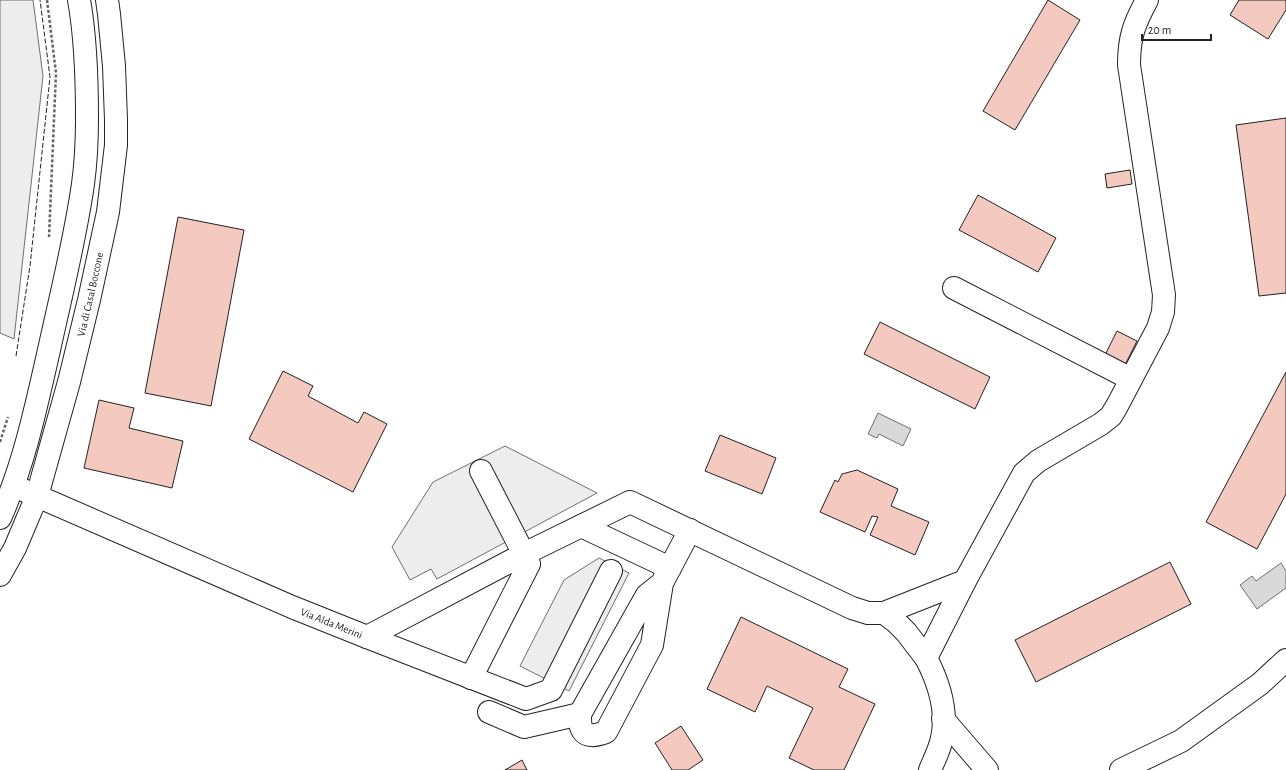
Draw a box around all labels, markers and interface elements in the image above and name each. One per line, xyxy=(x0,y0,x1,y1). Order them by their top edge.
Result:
scale bar xyxy=(1142,16,1211,42)
text: 20 m xyxy=(1148,24,1171,36)
street label: Via di Casal Boccone xyxy=(75,251,105,338)
street label: Via Alda Merini xyxy=(299,606,364,641)

